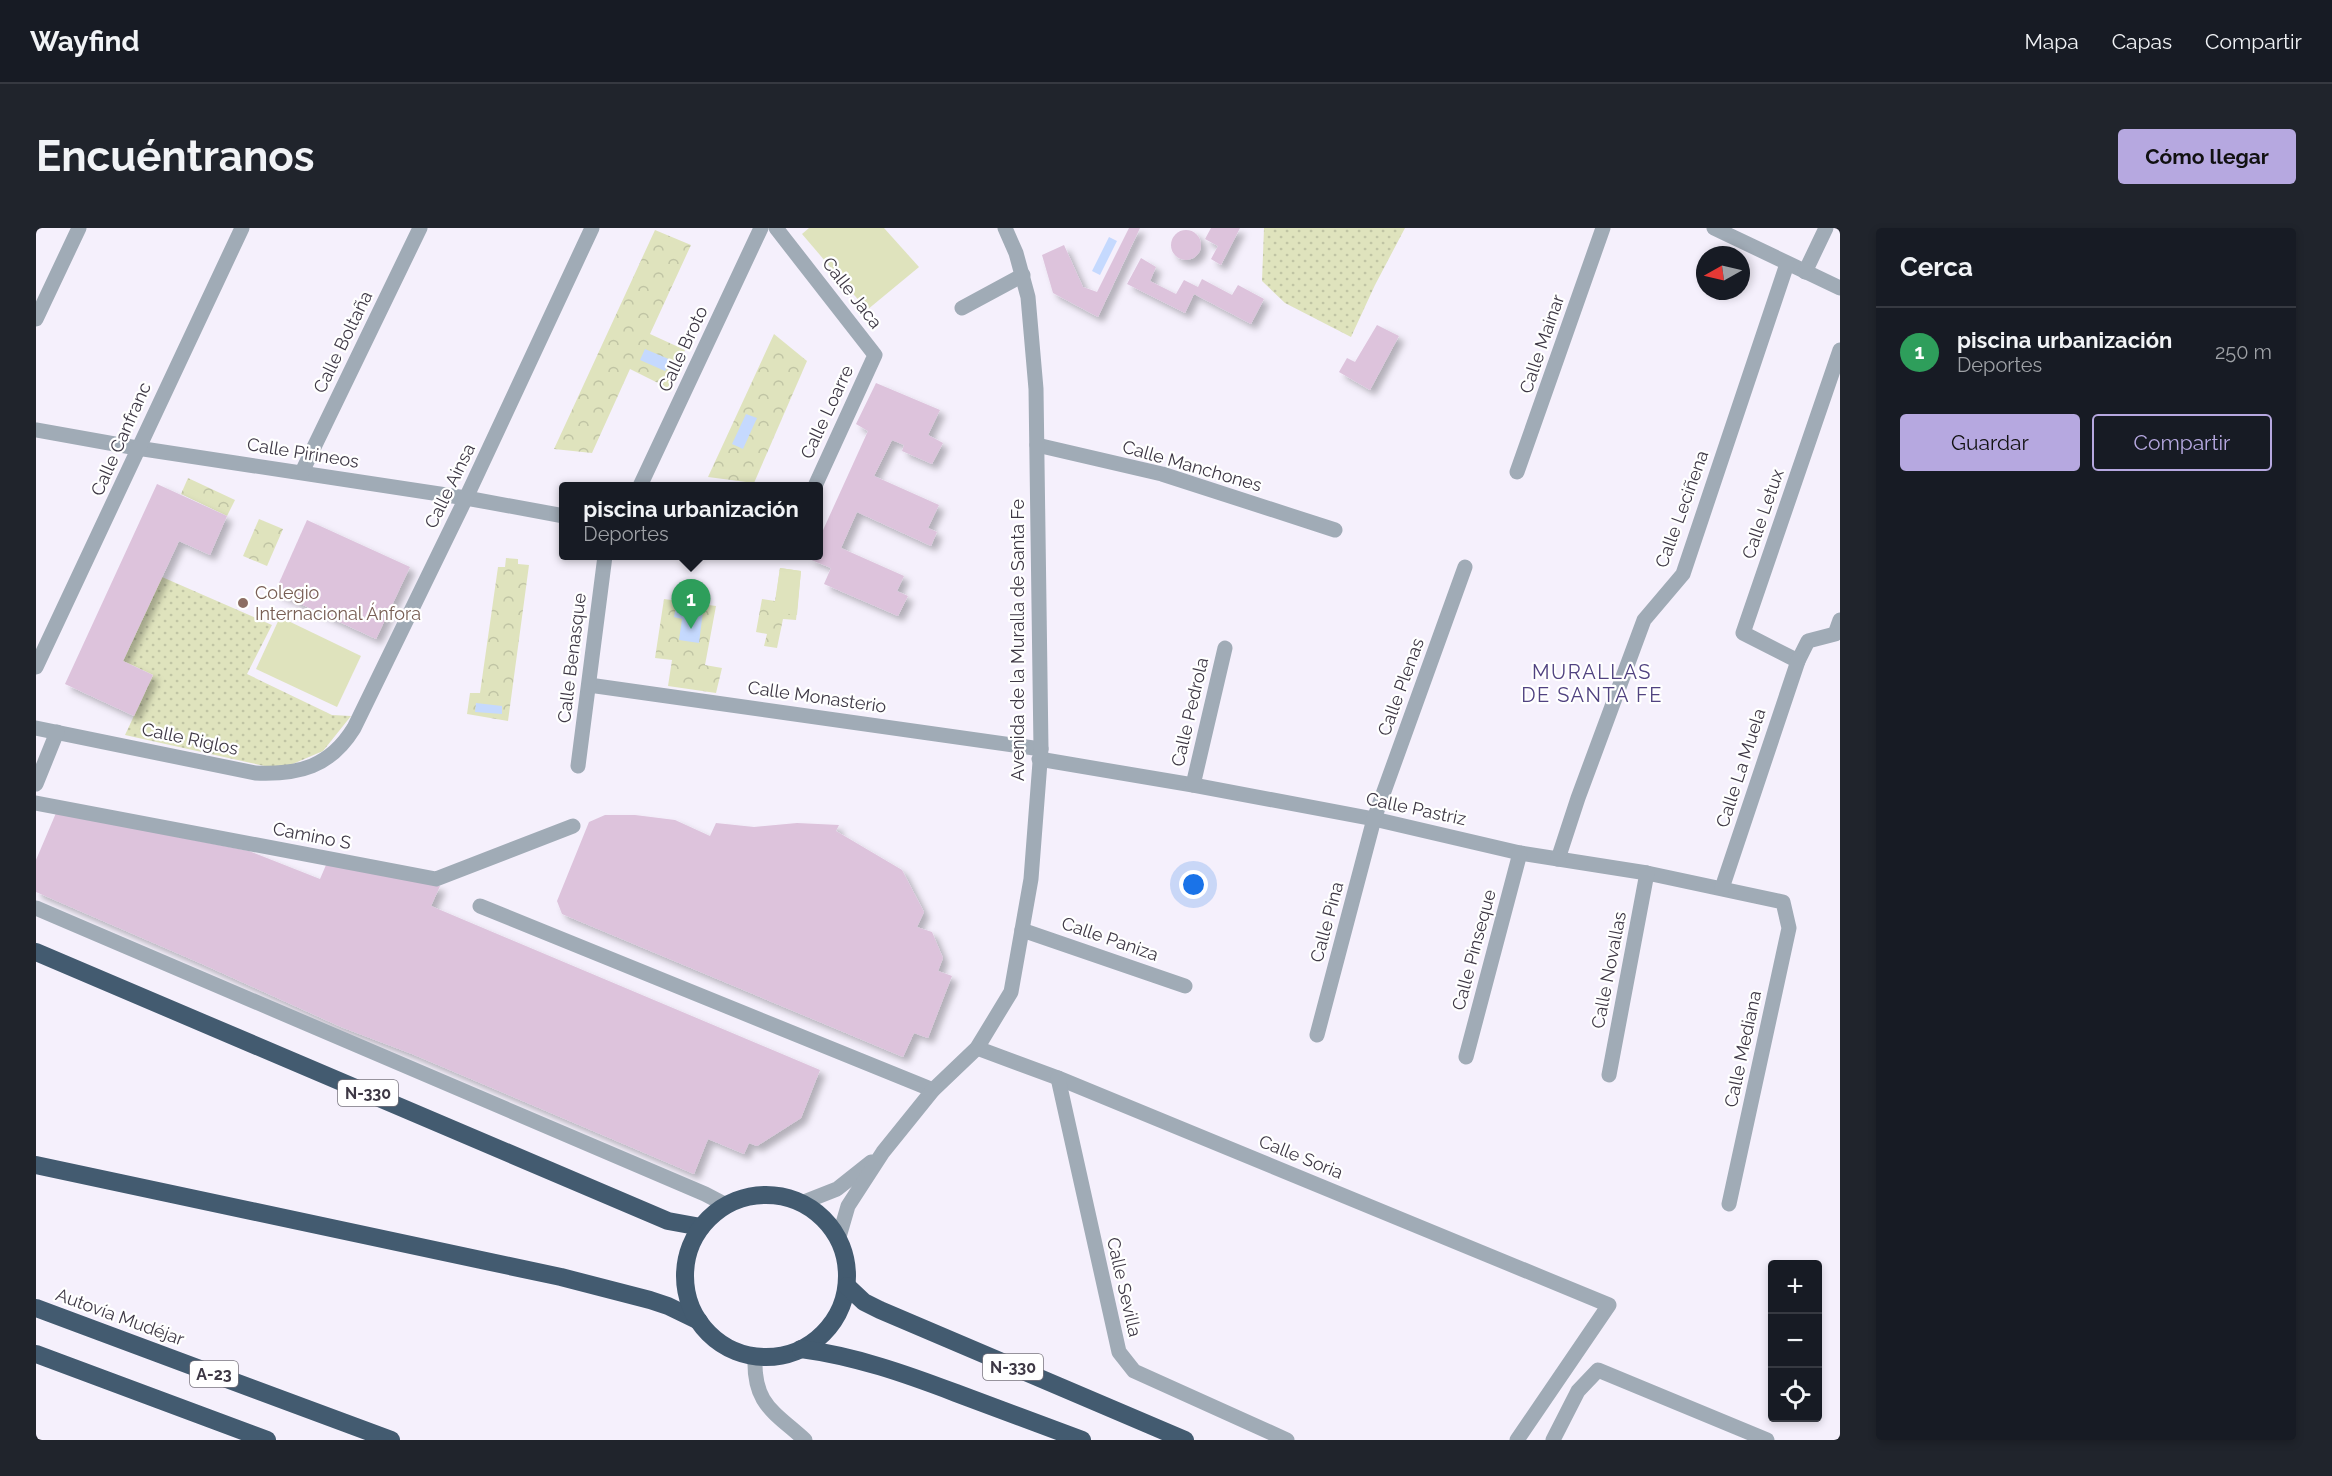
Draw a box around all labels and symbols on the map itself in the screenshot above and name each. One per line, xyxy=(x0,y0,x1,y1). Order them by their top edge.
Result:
north arrow xyxy=(1696,246,1750,300)
street label: Calle Jaca xyxy=(818,253,887,333)
street label: Calle Boltaña xyxy=(309,287,376,396)
street label: Calle Mainar xyxy=(1515,291,1568,396)
street label: Calle Broto xyxy=(654,302,712,395)
street label: Calle Loarre xyxy=(796,361,858,462)
street label: Calle Canfranc xyxy=(86,379,155,499)
street label: Calle Pirineos xyxy=(246,433,361,472)
street label: Calle Manchones xyxy=(1120,436,1265,496)
street label: Calle Ainsa xyxy=(420,440,479,532)
street label: Calle Leciñena xyxy=(1651,447,1712,570)
street label: Calle Letux xyxy=(1737,466,1788,562)
street label: Avenida de la Muralla de Santa Fe xyxy=(1007,498,1028,781)
pin: 1 xyxy=(672,580,710,629)
place label: Colegio Internacional Ánfora xyxy=(255,582,421,624)
street label: Calle Benasque xyxy=(553,591,590,724)
marker: Colegio Internacional Ánfora xyxy=(236,596,250,610)
street label: Calle Plenas xyxy=(1373,635,1428,739)
street label: Calle Pedrola xyxy=(1167,655,1212,768)
district label: MURALLAS DE SANTA FE xyxy=(1521,660,1663,707)
street label: Calle Monasterio xyxy=(746,676,888,717)
street label: Calle La Muela xyxy=(1711,706,1770,830)
street label: Calle Riglos xyxy=(140,718,241,759)
street label: Calle Pastriz xyxy=(1364,788,1468,829)
street label: Camino S xyxy=(271,818,353,853)
your location xyxy=(1179,870,1208,899)
street label: Calle Pina xyxy=(1306,879,1347,964)
street label: Calle Pinseque xyxy=(1447,887,1500,1013)
street label: Calle Novallas xyxy=(1587,909,1630,1030)
street label: Calle Paniza xyxy=(1059,912,1161,965)
street label: Calle Mediana xyxy=(1720,989,1765,1109)
road number: N-330 xyxy=(338,1080,398,1106)
street label: Calle Soria xyxy=(1256,1130,1346,1183)
street label: Calle Sevilla xyxy=(1103,1235,1146,1339)
street label: Autovía Mudéjar xyxy=(53,1284,188,1350)
road number: N-330 xyxy=(983,1354,1043,1380)
road number: A-23 xyxy=(190,1361,238,1387)

